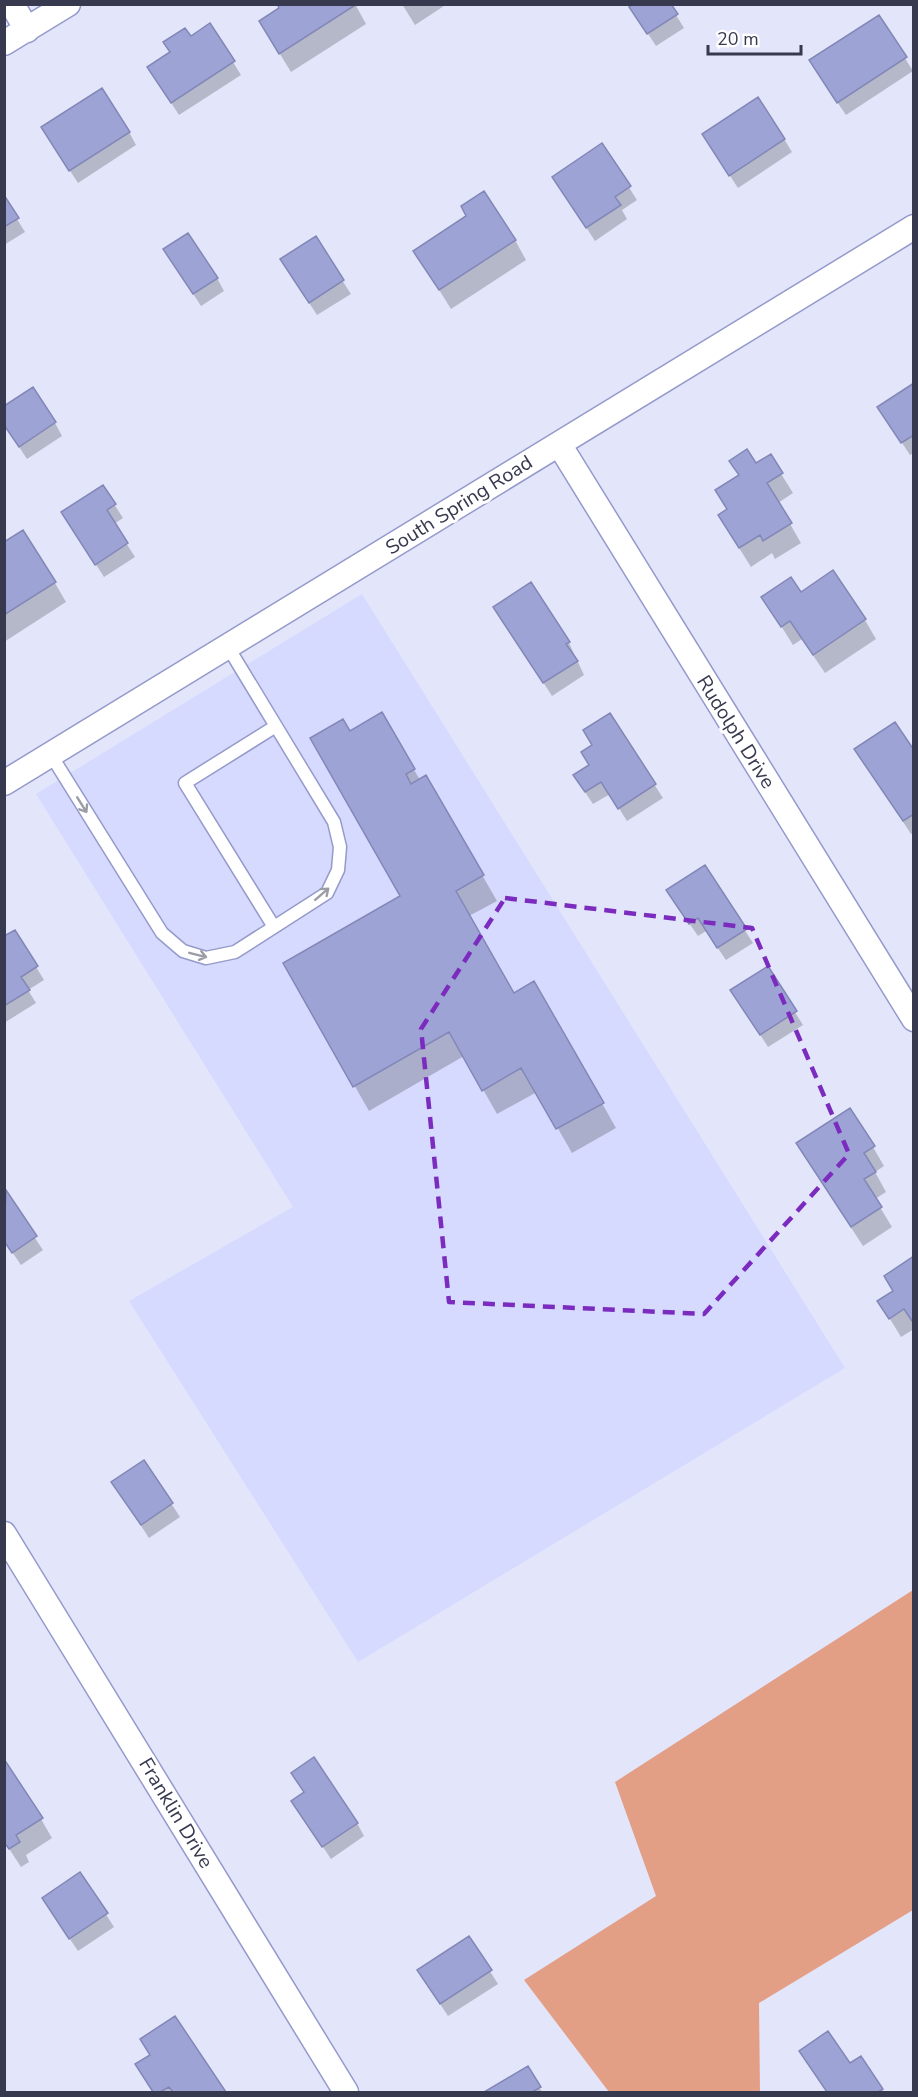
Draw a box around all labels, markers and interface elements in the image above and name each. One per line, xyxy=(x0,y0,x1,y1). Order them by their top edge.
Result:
scale bar xyxy=(708,18,801,56)
text: 20 m xyxy=(717,27,759,51)
street label: South Spring Road xyxy=(380,449,538,561)
street label: Rudolph Drive xyxy=(690,670,782,794)
one-way arrow xyxy=(76,796,88,813)
one-way arrow xyxy=(313,888,329,902)
one-way arrow xyxy=(188,950,207,962)
street label: Franklin Drive xyxy=(132,1753,220,1873)

